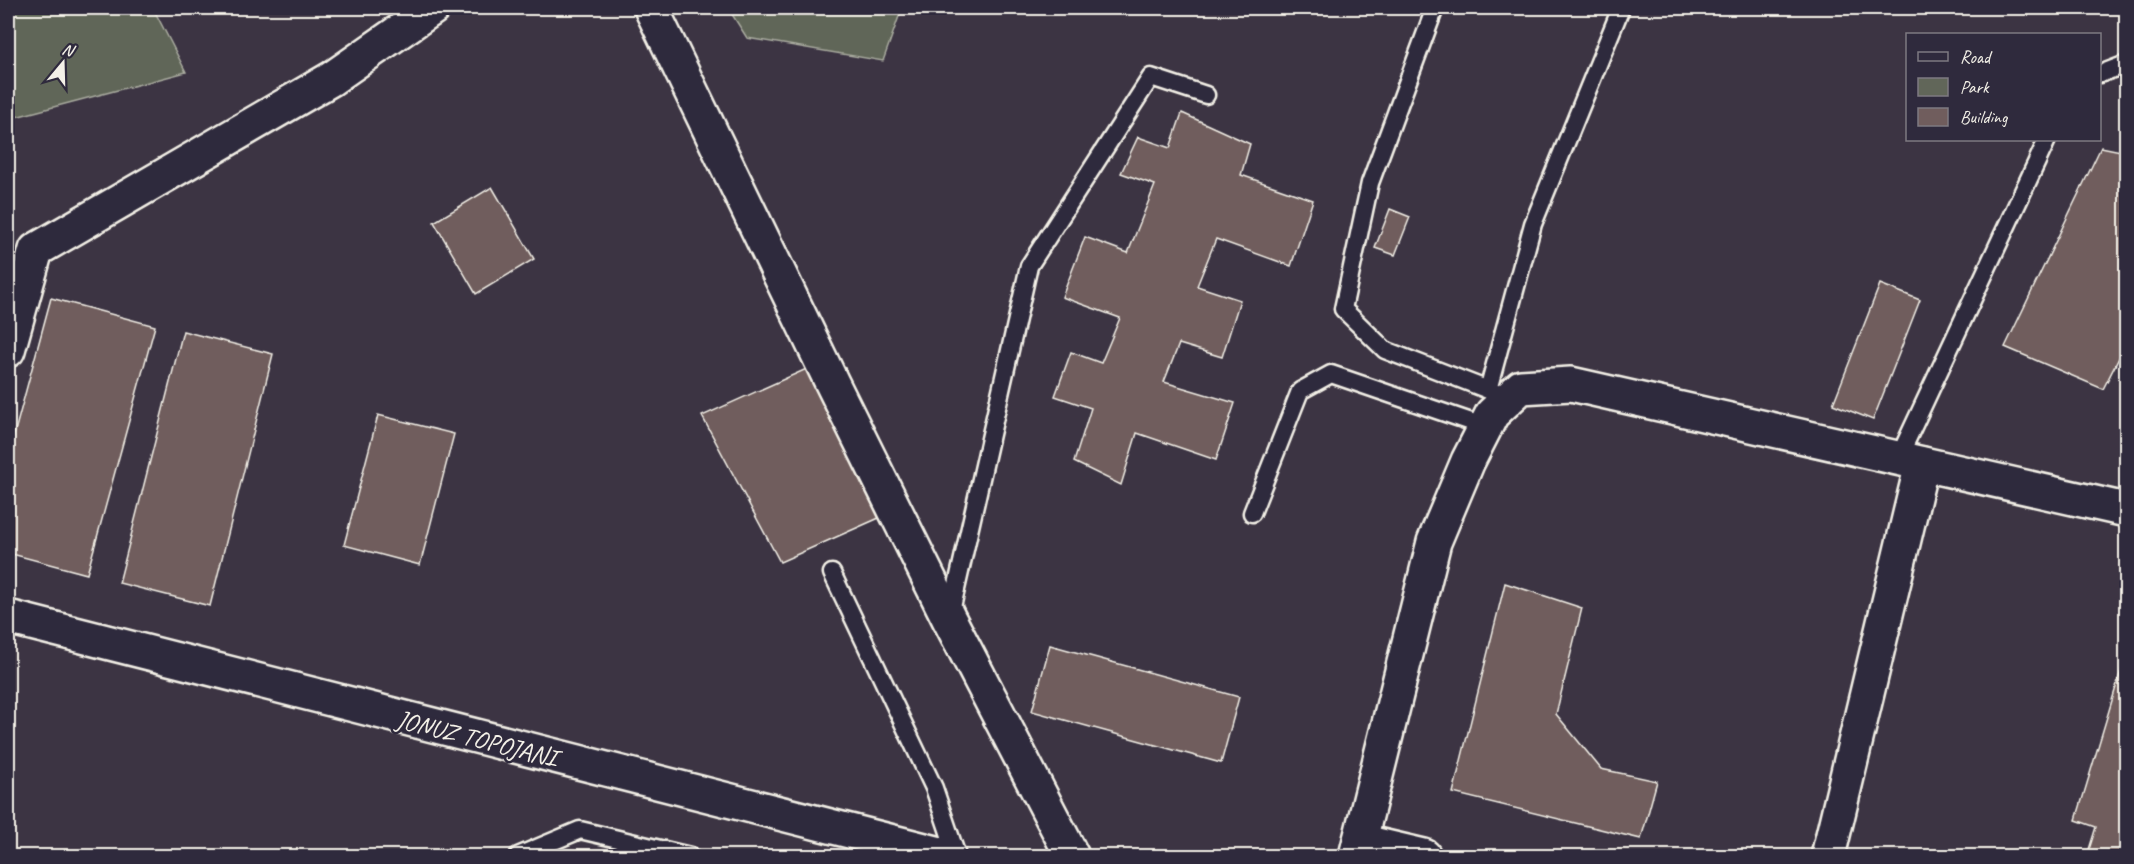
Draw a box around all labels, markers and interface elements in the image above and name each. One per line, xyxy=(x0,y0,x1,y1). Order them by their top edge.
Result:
north arrow xyxy=(33,33,93,93)
legend xyxy=(1906,33,2101,141)
text: N xyxy=(60,39,78,62)
text: Road xyxy=(1960,46,1993,68)
text: Park xyxy=(1960,76,1990,98)
text: Building xyxy=(1960,106,2009,128)
street label: JONUZ TOPOJANI xyxy=(391,702,566,776)

